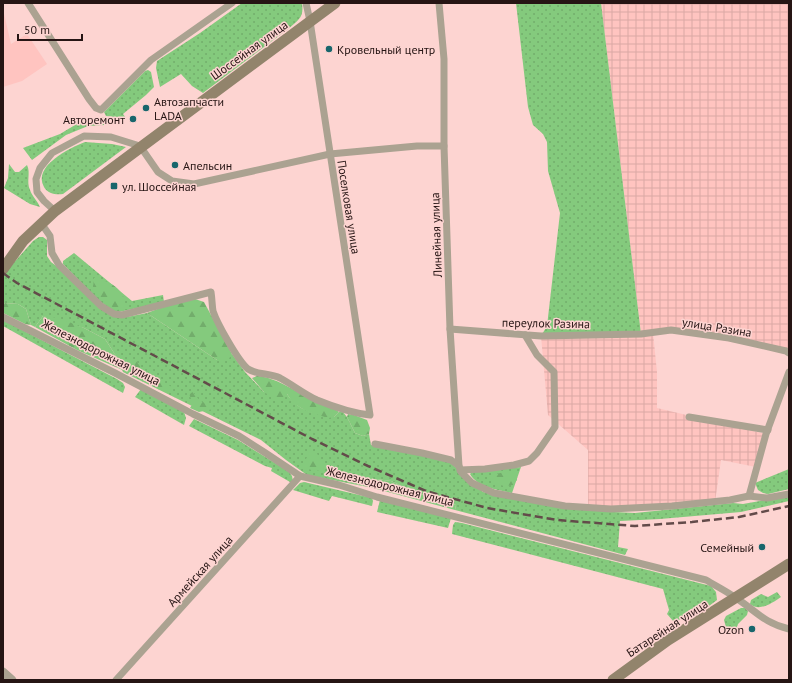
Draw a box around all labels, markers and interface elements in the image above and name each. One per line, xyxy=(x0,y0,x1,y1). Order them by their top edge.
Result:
scale bar xyxy=(18,16,82,42)
street label: Шоссейная улица xyxy=(207,17,291,83)
text: 50 m xyxy=(24,22,50,37)
place label: Кровельный центр xyxy=(337,42,435,57)
marker: Кровельный центр xyxy=(324,44,334,54)
place label: Автозапчасти LADA xyxy=(154,94,224,123)
marker: Автозапчасти LADA xyxy=(141,103,151,113)
place label: Авторемонт xyxy=(63,112,125,127)
marker: Авторемонт xyxy=(128,114,138,124)
place label: Апельсин xyxy=(183,158,232,173)
street label: Поселковая улица xyxy=(334,159,364,255)
marker: Апельсин xyxy=(170,160,180,170)
place label: ул. Шоссейная xyxy=(122,179,196,194)
marker: ул. Шоссейная xyxy=(109,181,119,191)
street label: Линейная улица xyxy=(427,192,445,279)
street label: улица Разина xyxy=(681,314,753,340)
street label: Железнодорожная улица xyxy=(38,315,163,388)
street label: переулок Разина xyxy=(502,315,590,331)
street label: Железнодорожная улица xyxy=(324,463,455,509)
street label: Армейская улица xyxy=(164,532,236,610)
place label: Семейный xyxy=(700,540,754,555)
marker: Семейный xyxy=(757,542,767,552)
street label: Батарейная улица xyxy=(623,596,711,660)
place label: Ozon xyxy=(718,622,744,637)
marker: Ozon xyxy=(747,624,757,634)

